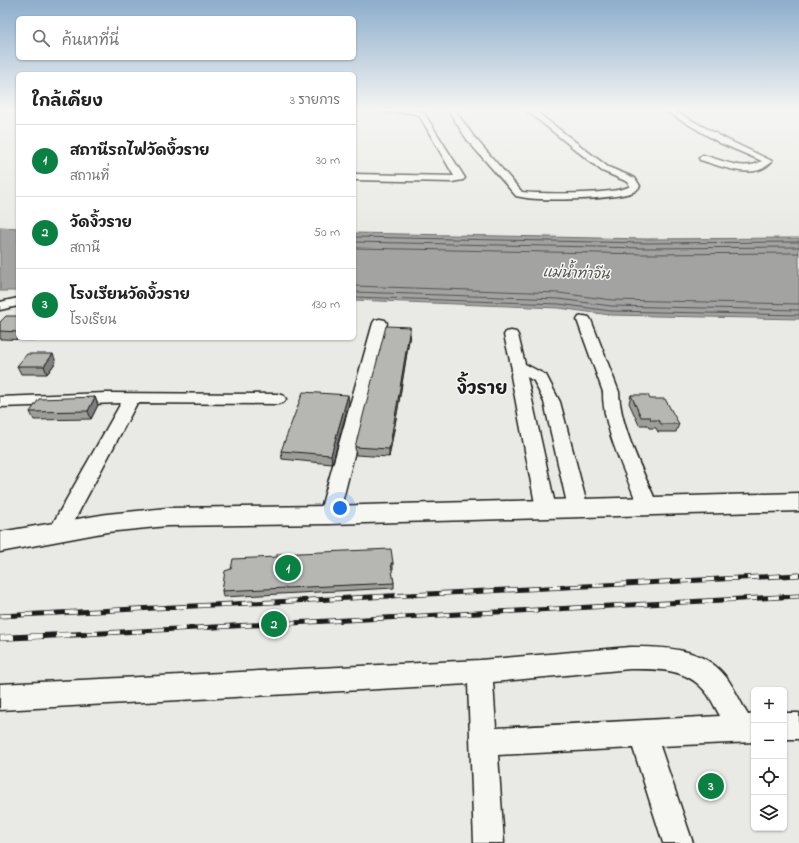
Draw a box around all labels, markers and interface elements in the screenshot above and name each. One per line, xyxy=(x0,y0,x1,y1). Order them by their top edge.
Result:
search box xyxy=(16,16,356,60)
icon: search xyxy=(30,27,52,49)
text: ค้นหาที่นี่ xyxy=(62,30,119,52)
text: ใกล้เคียง xyxy=(32,89,103,114)
text: 3 รายการ xyxy=(290,91,340,110)
text: สถานีรถไฟวัดงิ้วราย xyxy=(70,140,210,162)
text: 1 xyxy=(43,151,47,170)
text: 30 m xyxy=(316,151,340,170)
text: สถานที่ xyxy=(70,167,109,186)
text: วัดงิ้วราย xyxy=(70,212,132,234)
text: 2 xyxy=(42,223,48,242)
text: 50 m xyxy=(314,223,340,242)
text: สถานี xyxy=(70,239,100,258)
water label: แม่น้ำท่าจีน xyxy=(542,258,611,286)
text: โรงเรียนวัดงิ้วราย xyxy=(70,284,190,306)
text: 3 xyxy=(42,295,48,314)
text: 130 m xyxy=(312,295,340,314)
text: โรงเรียน xyxy=(70,311,116,330)
district label: งิ้วราย xyxy=(456,371,508,403)
your location xyxy=(330,498,350,518)
pin: 1 xyxy=(275,553,301,583)
pin: 2 xyxy=(261,609,287,639)
map controls xyxy=(751,687,787,831)
button: + xyxy=(751,687,787,723)
button: − xyxy=(751,723,787,759)
button: locate xyxy=(751,759,787,795)
pin: 3 xyxy=(698,771,724,801)
button: layers xyxy=(751,795,787,831)

